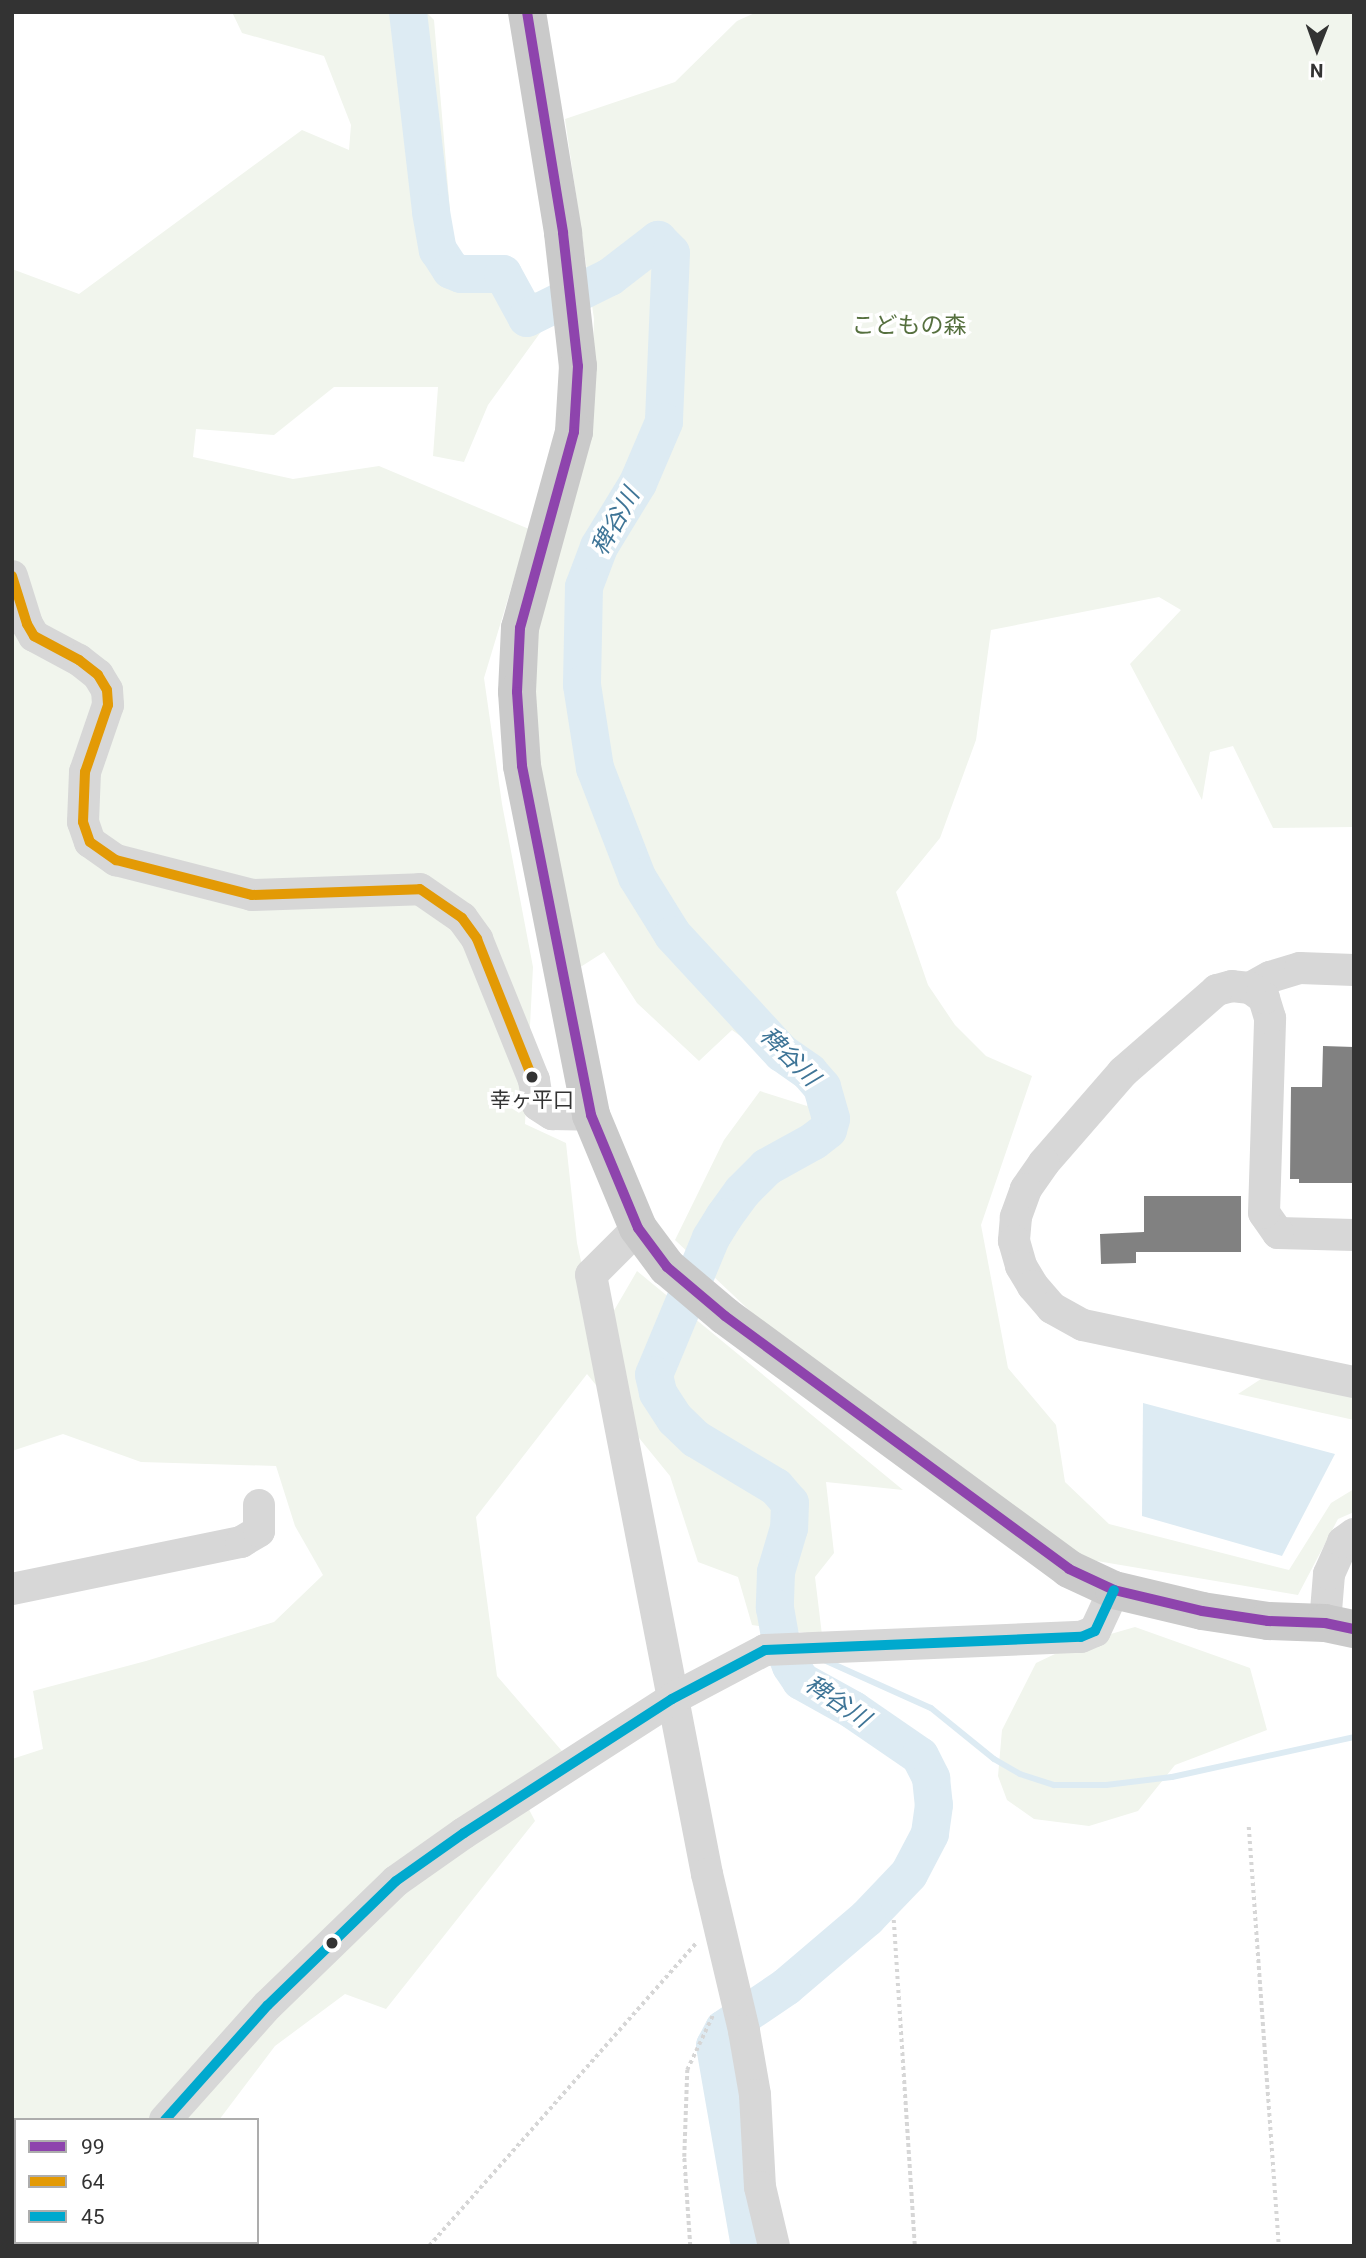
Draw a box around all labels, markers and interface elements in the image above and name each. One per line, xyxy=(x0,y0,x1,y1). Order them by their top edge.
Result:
north arrow xyxy=(1282,14,1352,84)
text: N xyxy=(1310,59,1324,82)
park label: こどもの森 xyxy=(852,312,966,340)
water label: 稗谷川 xyxy=(586,484,646,560)
water label: 稗谷川 xyxy=(753,1021,825,1093)
marker: 幸ヶ平口 xyxy=(525,1070,539,1084)
place label: 幸ヶ平口 xyxy=(490,1087,574,1113)
water label: 稗谷川 xyxy=(799,1670,875,1734)
unlabelled marker xyxy=(325,1936,339,1950)
legend xyxy=(14,2118,259,2244)
text: 99 xyxy=(81,2135,105,2159)
text: 64 xyxy=(81,2170,105,2194)
text: 45 xyxy=(81,2205,105,2229)

